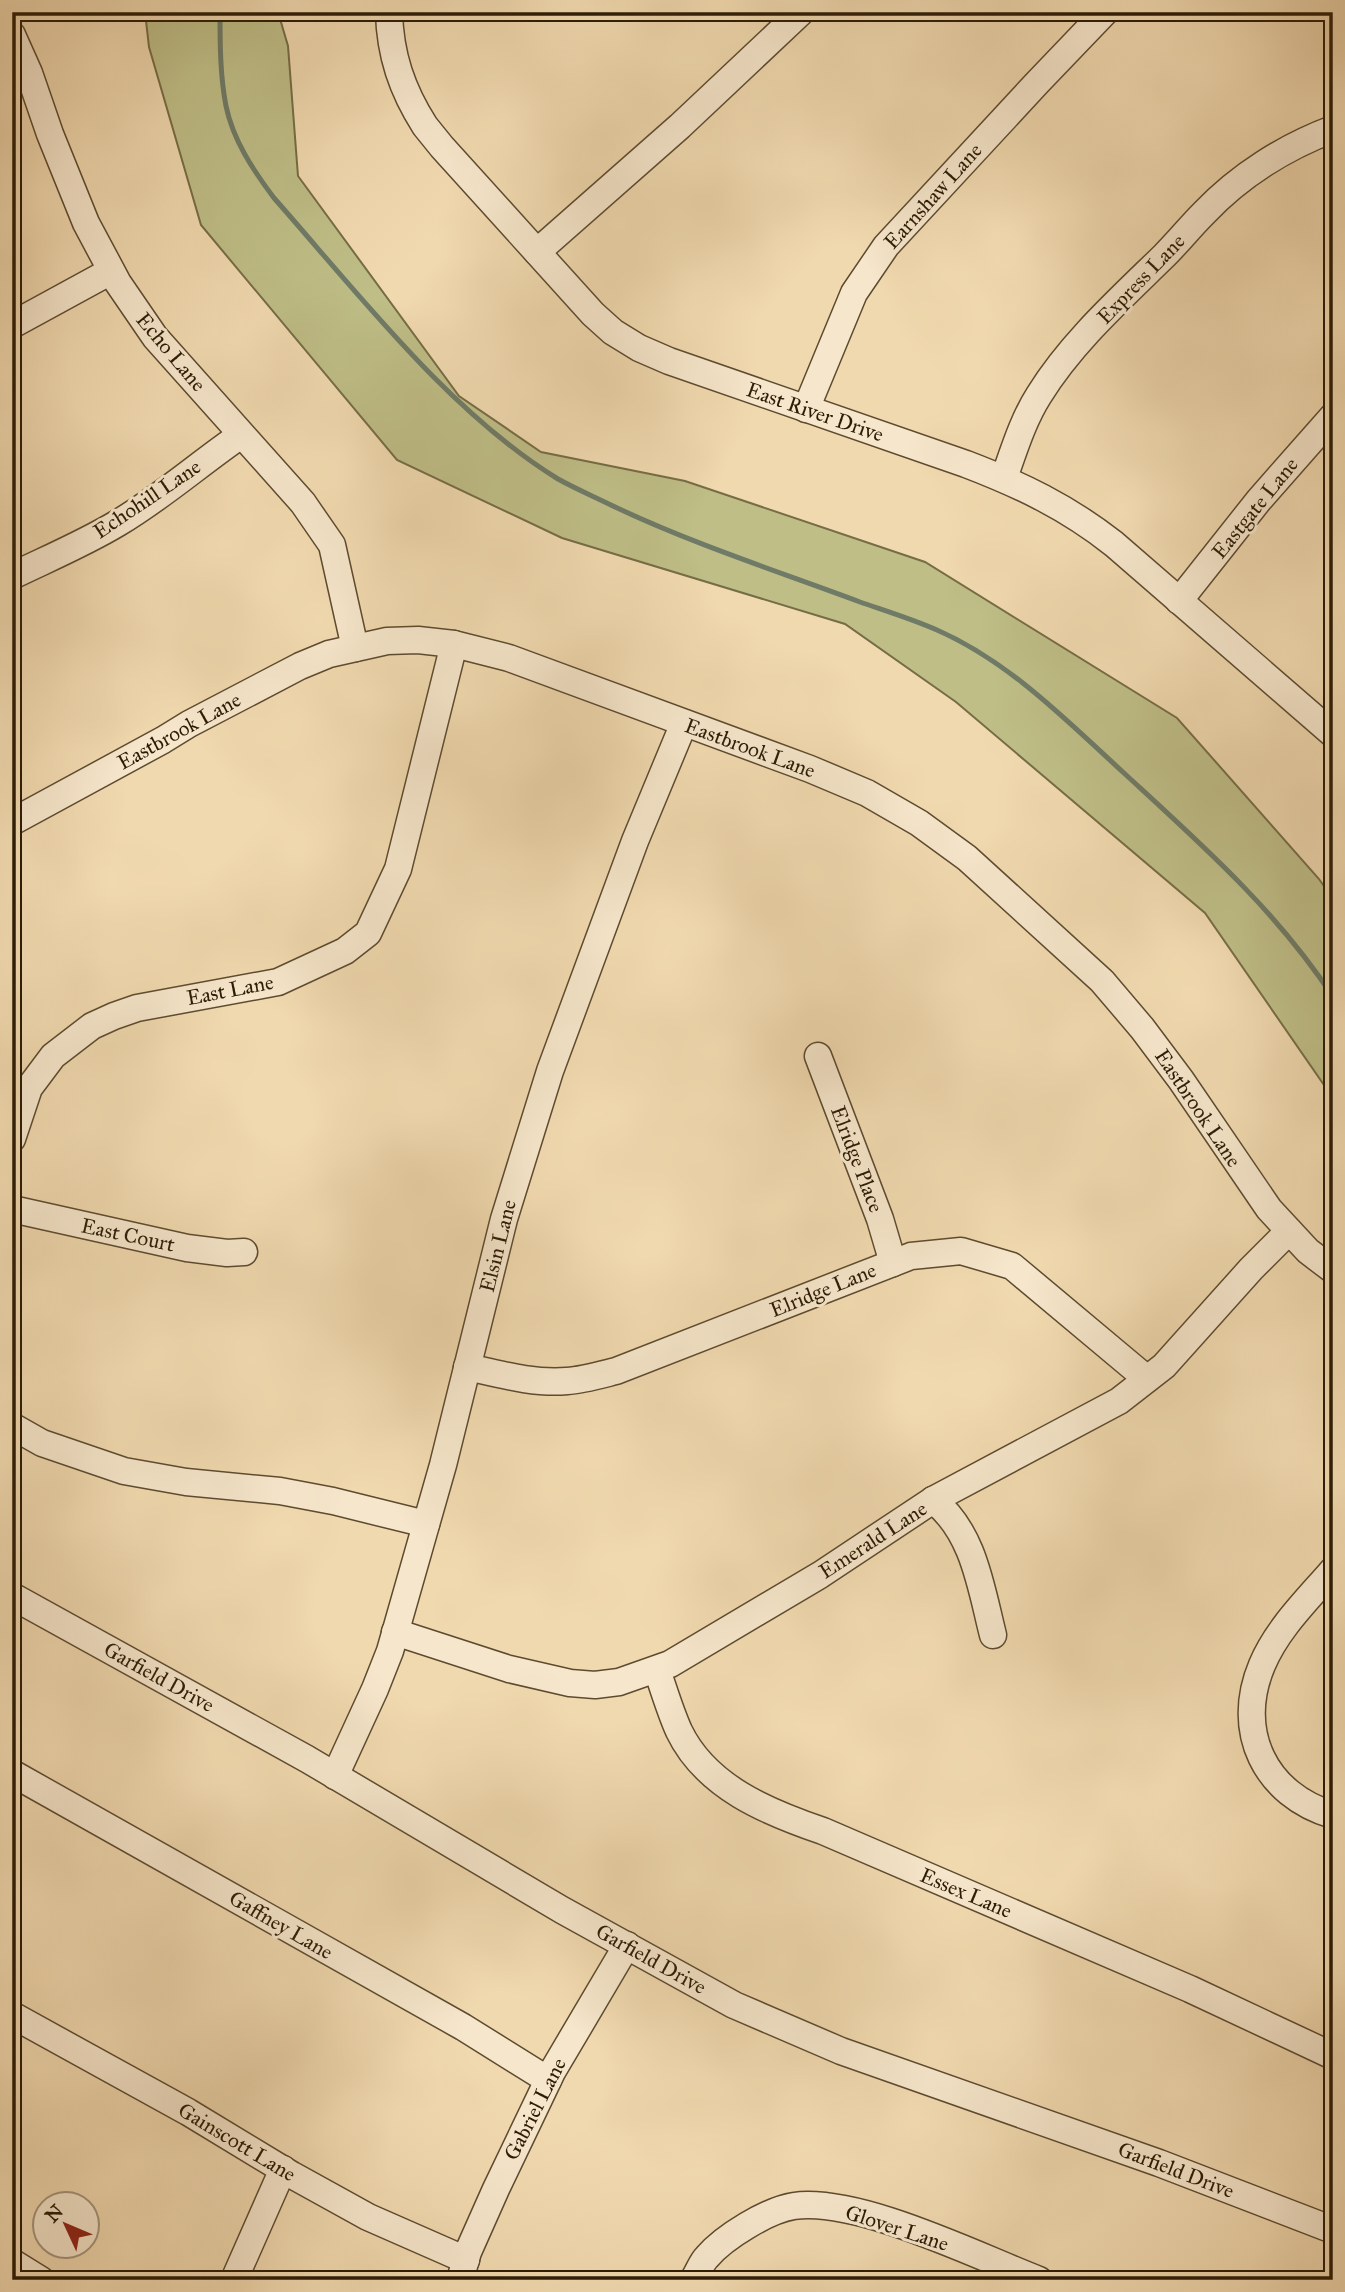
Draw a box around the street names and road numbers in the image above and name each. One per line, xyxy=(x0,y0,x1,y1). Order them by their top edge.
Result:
street label: Earnshaw Lane xyxy=(879,137,988,254)
street label: Express Lane xyxy=(1091,228,1191,330)
street label: Echo Lane xyxy=(130,307,212,397)
street label: East River Drive xyxy=(743,376,887,448)
street label: Eastgate Lane xyxy=(1206,452,1304,564)
street label: Echohill Lane xyxy=(88,453,206,544)
street label: Eastbrook Lane xyxy=(113,686,245,776)
street label: Eastbrook Lane xyxy=(681,712,819,784)
street label: East Lane xyxy=(184,969,276,1011)
street label: Eastbrook Lane xyxy=(1149,1044,1247,1172)
street label: Elridge Place xyxy=(825,1102,889,1216)
street label: Elsin Lane xyxy=(474,1197,522,1295)
street label: East Court xyxy=(79,1212,178,1258)
street label: Elridge Lane xyxy=(766,1257,880,1323)
street label: Emerald Lane xyxy=(814,1495,932,1584)
street label: Garfield Drive xyxy=(99,1636,219,1718)
street label: Essex Lane xyxy=(916,1862,1016,1924)
street label: Gaffney Lane xyxy=(224,1885,338,1965)
street label: Garfield Drive xyxy=(591,1918,711,2000)
street label: Gabriel Lane xyxy=(498,2053,572,2164)
street label: Gainscott Lane xyxy=(174,2097,301,2187)
street label: Garfield Drive xyxy=(1114,2136,1238,2204)
street label: Glover Lane xyxy=(842,2199,952,2257)

